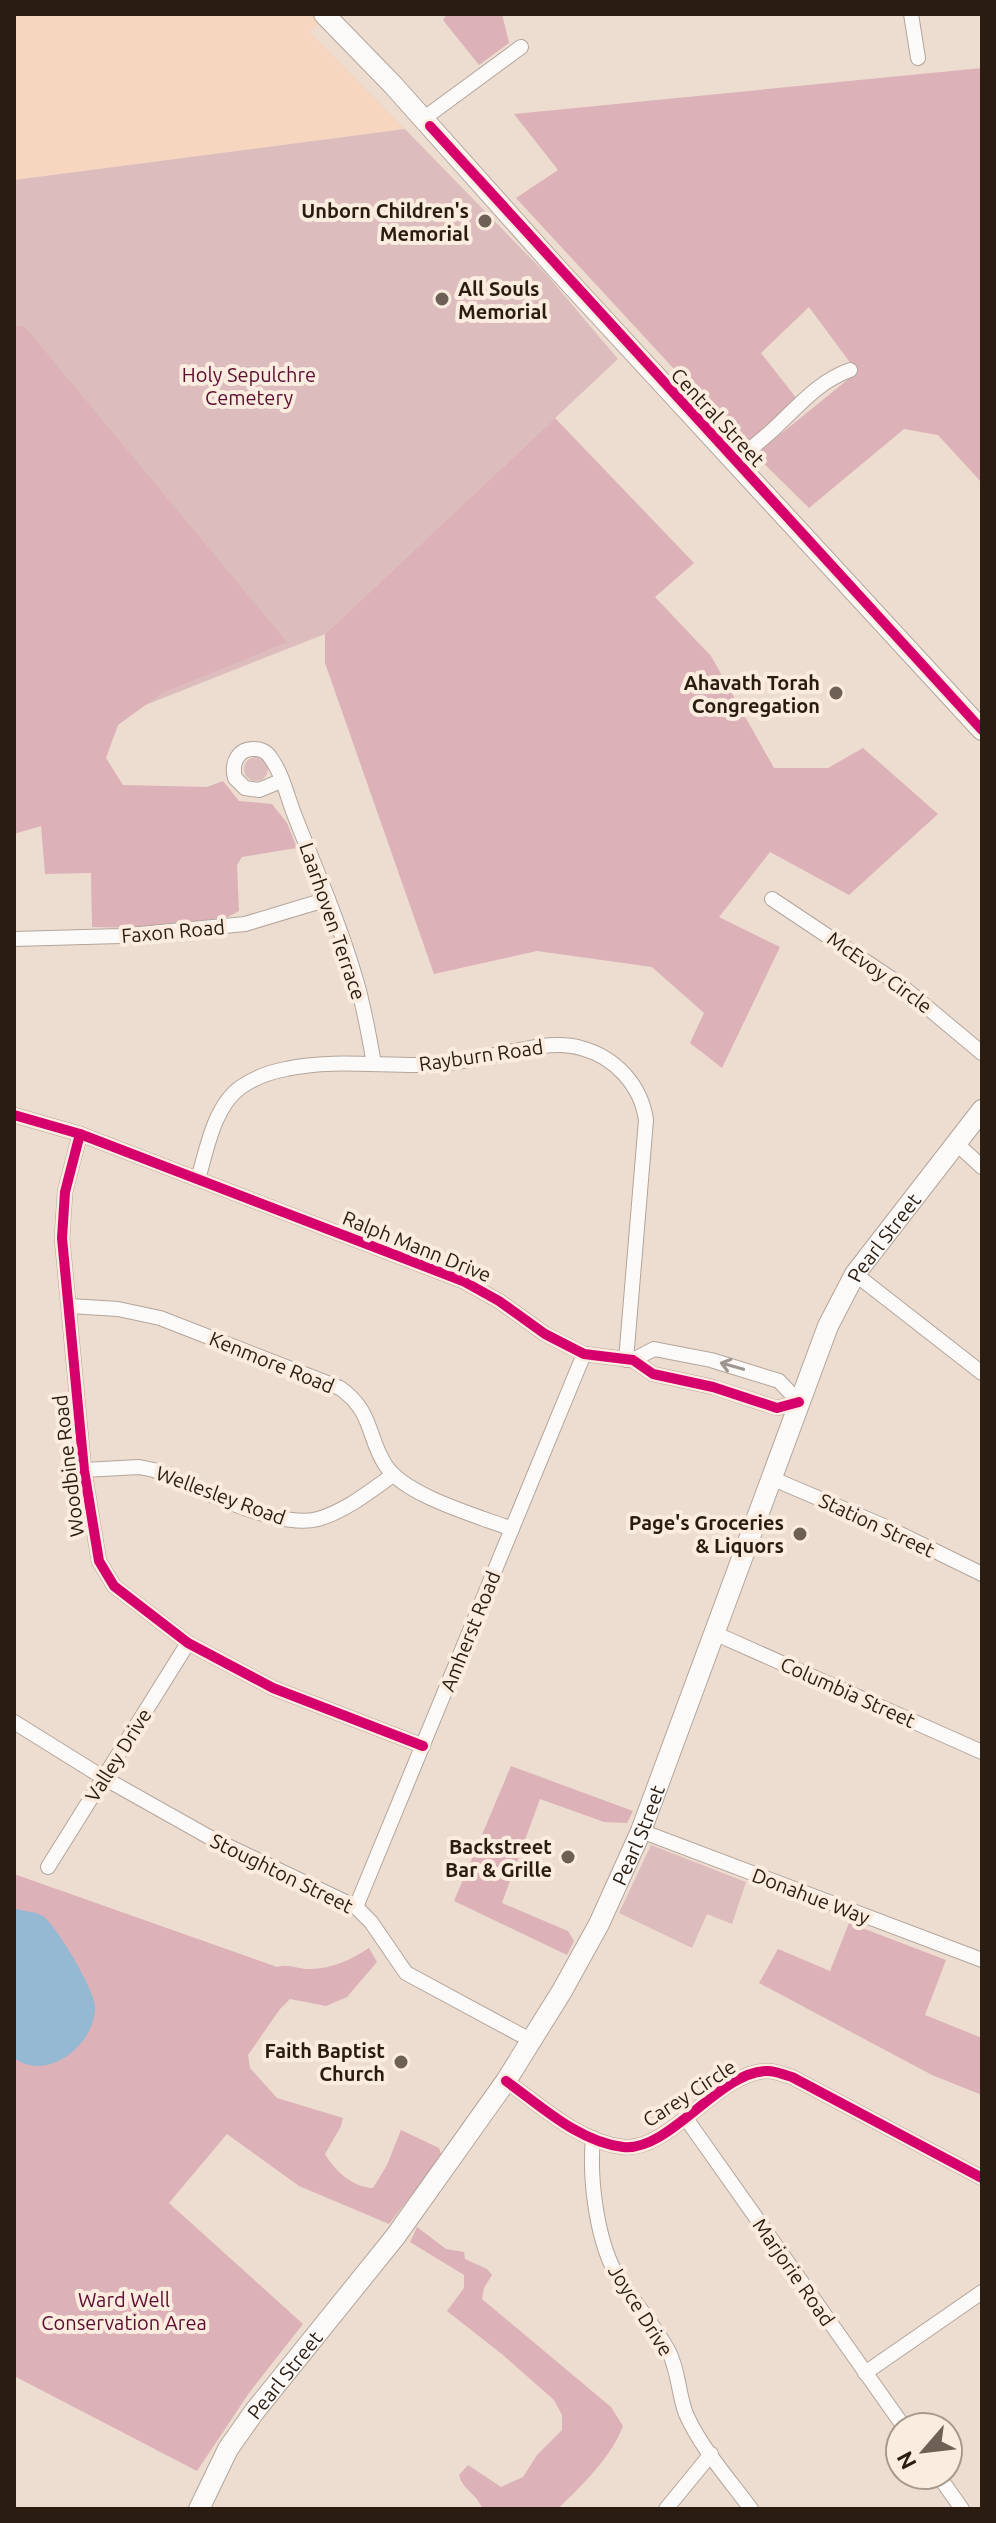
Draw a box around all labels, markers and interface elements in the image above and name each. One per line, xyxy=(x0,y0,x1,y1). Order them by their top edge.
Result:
place label: Unborn Children's Memorial xyxy=(301,199,469,245)
marker: Unborn Children's Memorial xyxy=(476,212,494,230)
place label: All Souls Memorial xyxy=(458,277,547,323)
marker: All Souls Memorial xyxy=(433,290,451,308)
park label: Holy Sepulchre Cemetery xyxy=(182,363,316,409)
street label: Central Street xyxy=(667,363,769,471)
place label: Ahavath Torah Congregation xyxy=(684,671,820,717)
marker: Ahavath Torah Congregation xyxy=(827,684,845,702)
street label: Laarhoven Terrace xyxy=(295,839,371,1003)
street label: Faxon Road xyxy=(120,915,226,947)
street label: McEvoy Circle xyxy=(823,926,937,1018)
street label: Rayburn Road xyxy=(417,1035,545,1075)
street label: Pearl Street xyxy=(842,1188,925,1285)
street label: Ralph Mann Drive xyxy=(339,1206,495,1286)
street label: Kenmore Road xyxy=(206,1326,338,1398)
one-way arrow xyxy=(720,1358,746,1373)
street label: Woodbine Road xyxy=(48,1394,88,1538)
street label: Wellesley Road xyxy=(153,1461,289,1529)
street label: Station Street xyxy=(816,1488,939,1562)
place label: Page's Groceries & Liquors xyxy=(629,1511,784,1557)
marker: Page's Groceries & Liquors xyxy=(791,1525,809,1543)
street label: Amherst Road xyxy=(435,1568,505,1694)
street label: Columbia Street xyxy=(777,1652,919,1732)
street label: Valley Drive xyxy=(80,1704,156,1806)
street label: Pearl Street xyxy=(607,1781,669,1888)
street label: Stoughton Street xyxy=(207,1829,357,1918)
place label: Backstreet Bar & Grille xyxy=(445,1835,552,1881)
marker: Backstreet Bar & Grille xyxy=(559,1848,577,1866)
street label: Donahue Way xyxy=(749,1863,873,1929)
place label: Faith Baptist Church xyxy=(264,2039,385,2085)
marker: Faith Baptist Church xyxy=(392,2053,410,2071)
street label: Carey Circle xyxy=(638,2055,740,2131)
street label: Marjorie Road xyxy=(748,2214,840,2330)
street label: Joyce Drive xyxy=(604,2260,678,2360)
park label: Ward Well Conservation Area xyxy=(41,2288,207,2334)
street label: Pearl Street xyxy=(242,2326,327,2423)
north arrow xyxy=(884,2411,964,2491)
text: N xyxy=(891,2448,921,2474)

